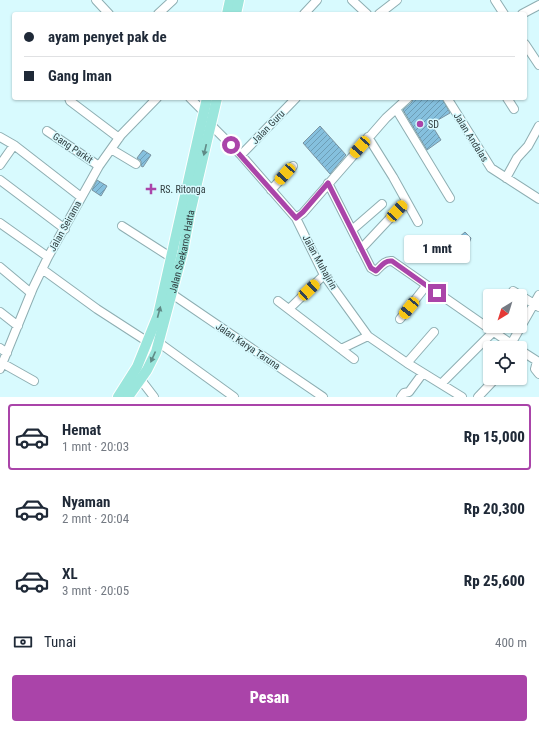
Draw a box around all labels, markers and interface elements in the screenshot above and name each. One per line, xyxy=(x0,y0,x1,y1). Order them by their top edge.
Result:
text: ayam penyet pak de xyxy=(48,28,167,46)
text: Gang Iman xyxy=(48,67,112,85)
street label: Jalan Guru xyxy=(249,108,287,146)
street label: Jalan Andalas xyxy=(452,110,491,164)
marker: SD xyxy=(415,119,425,129)
place label: SD xyxy=(428,119,439,130)
street label: Gang Parkit xyxy=(51,131,95,165)
car xyxy=(348,134,372,160)
route start xyxy=(222,136,240,154)
one-way arrow xyxy=(202,144,208,156)
car xyxy=(273,161,297,187)
marker: RS. Ritonga xyxy=(145,183,157,195)
place label: RS. Ritonga xyxy=(160,184,206,195)
car xyxy=(384,198,410,224)
street label: Jalan Seirama xyxy=(47,199,83,253)
street label: Jalan Soekarno Hatta xyxy=(167,208,196,294)
street label: Jalan Muhajirin xyxy=(301,233,340,291)
callout: 1 mnt xyxy=(404,235,470,263)
text: 1 mnt xyxy=(422,241,452,256)
car xyxy=(296,277,322,303)
route end xyxy=(428,284,446,302)
north arrow xyxy=(483,289,527,333)
map controls xyxy=(483,289,527,385)
car xyxy=(397,295,421,321)
one-way arrow xyxy=(156,306,162,318)
street label: Jalan Karya Taruna xyxy=(214,320,282,372)
button: locate xyxy=(483,341,527,385)
one-way arrow xyxy=(150,351,157,363)
icon: car xyxy=(14,419,50,455)
text: Hemat xyxy=(62,421,101,439)
text: Rp 15,000 xyxy=(464,428,525,446)
text: 1 mnt · 20:03 xyxy=(62,439,129,454)
icon: car xyxy=(14,491,50,527)
text: Nyaman xyxy=(62,493,110,511)
text: Rp 20,300 xyxy=(464,500,525,518)
text: 2 mnt · 20:04 xyxy=(62,511,129,526)
icon: car xyxy=(14,563,50,599)
text: XL xyxy=(62,565,78,583)
text: Rp 25,600 xyxy=(464,572,525,590)
text: 3 mnt · 20:05 xyxy=(62,583,129,598)
icon: cash xyxy=(12,631,34,653)
text: Tunai xyxy=(44,633,76,651)
text: 400 m xyxy=(495,635,527,650)
button: Pesan xyxy=(12,675,527,721)

